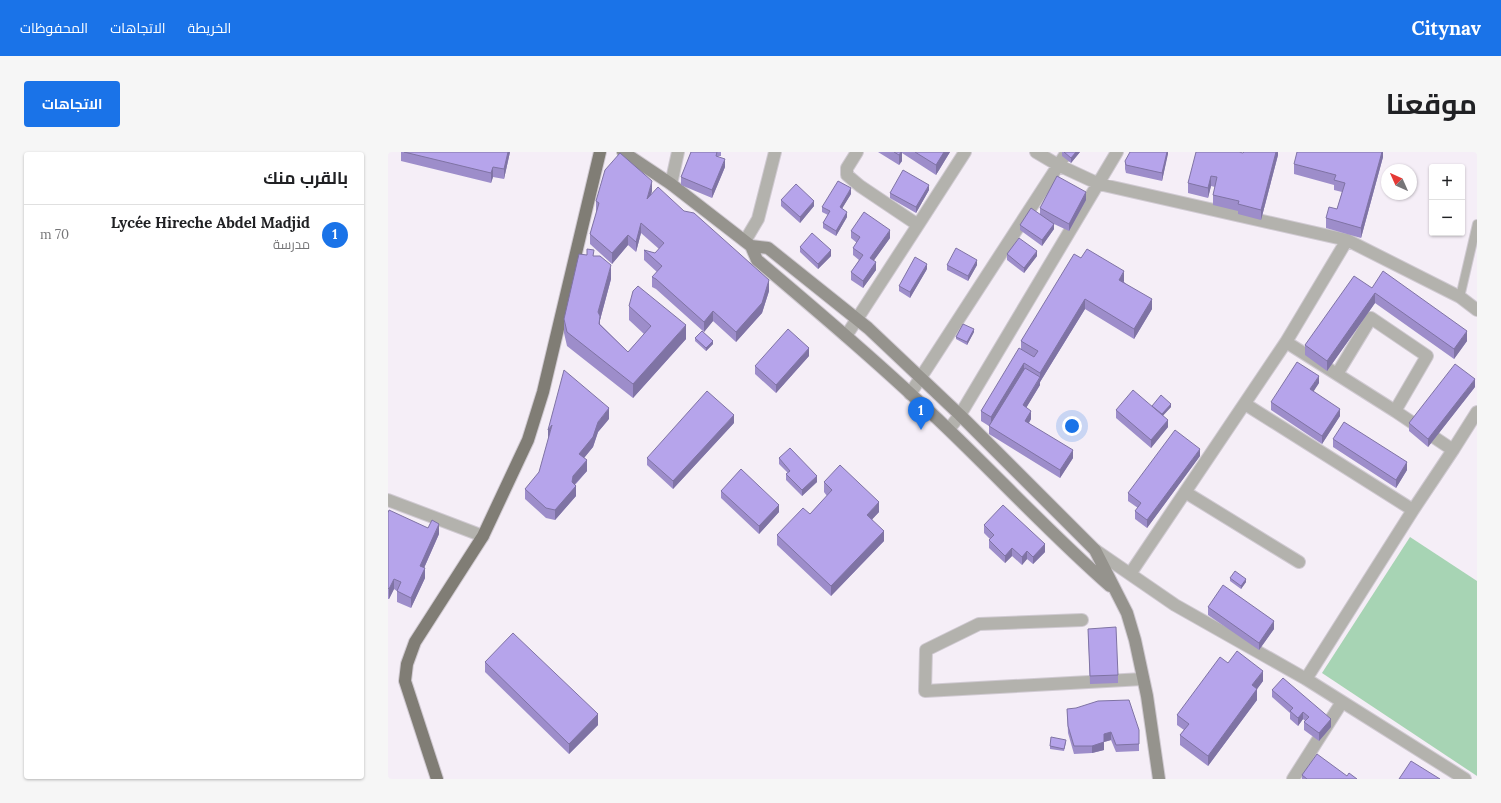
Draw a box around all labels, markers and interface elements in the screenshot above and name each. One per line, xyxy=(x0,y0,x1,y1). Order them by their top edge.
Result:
text: Citynav xyxy=(1411,16,1481,40)
text: المحفوظات xyxy=(20,19,88,37)
text: الاتجاهات xyxy=(110,19,166,37)
text: الخريطة xyxy=(188,19,231,37)
button: الاتجاهات xyxy=(24,81,120,127)
text: موقعنا xyxy=(1386,86,1477,122)
north arrow xyxy=(1381,164,1417,200)
map controls xyxy=(1429,164,1465,236)
button: + xyxy=(1429,164,1465,200)
text: بالقرب منك xyxy=(263,167,348,189)
button: − xyxy=(1429,200,1465,236)
text: Lycée Hireche Abdel Madjid xyxy=(111,213,310,232)
text: 70 m xyxy=(40,226,69,243)
text: 1 xyxy=(332,226,338,243)
text: مدرسة xyxy=(273,236,310,253)
pin: 1 xyxy=(908,397,934,430)
your location xyxy=(1062,416,1082,436)

